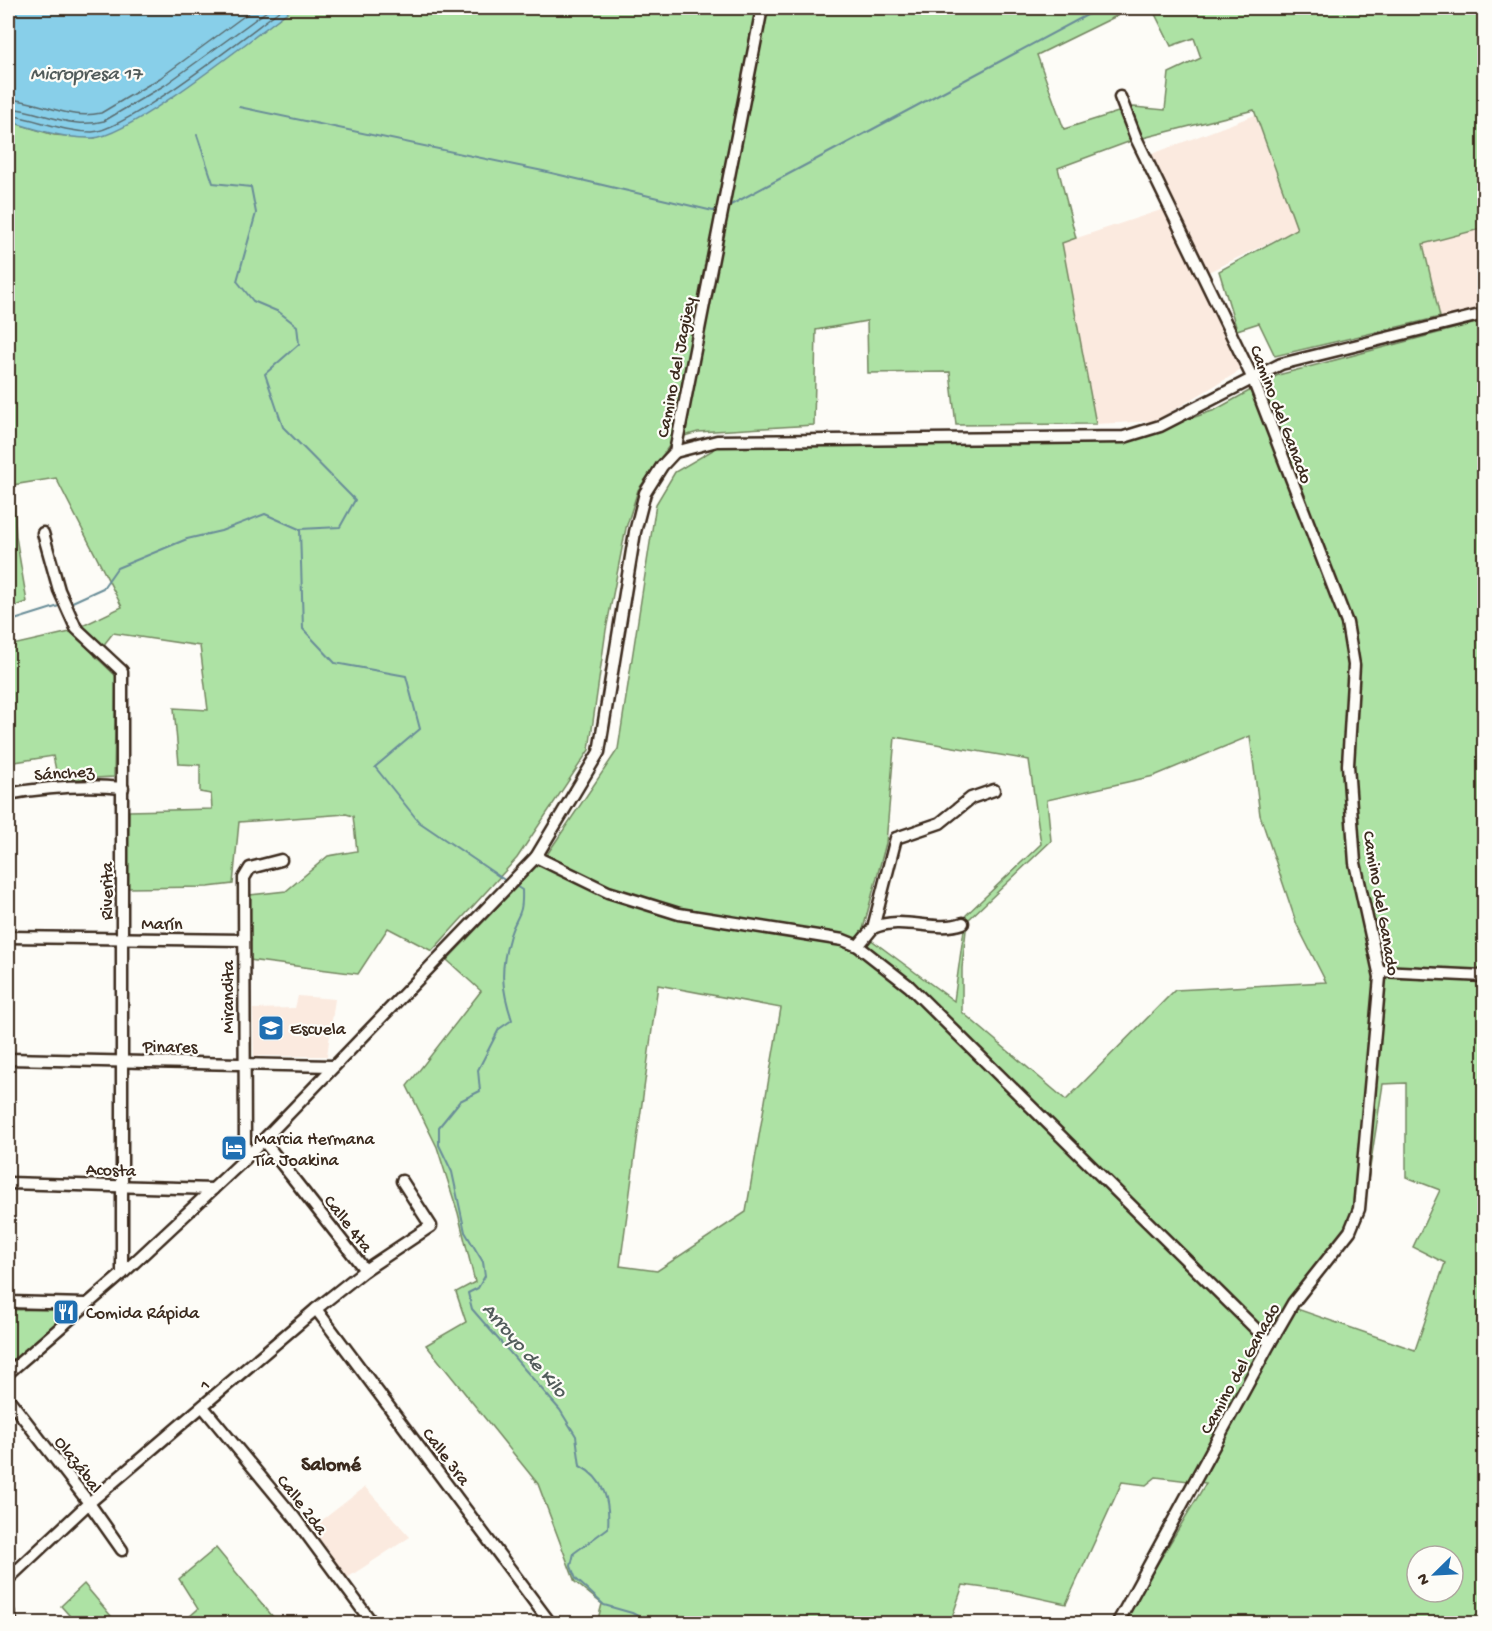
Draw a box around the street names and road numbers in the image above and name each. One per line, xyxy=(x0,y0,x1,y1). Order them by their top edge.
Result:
street label: Camino del Jagüey xyxy=(654,295,701,440)
street label: Camino del Ganado xyxy=(1244,343,1316,487)
street label: Sánchez xyxy=(34,762,96,787)
street label: Camino del Ganado xyxy=(1356,830,1403,977)
street label: Riverita xyxy=(98,861,119,920)
street label: Marín xyxy=(141,915,183,936)
street label: Mirandita xyxy=(219,959,240,1034)
street label: Pinares xyxy=(142,1038,199,1059)
street label: Acosta xyxy=(86,1160,137,1183)
street label: Calle 4ta xyxy=(318,1192,377,1258)
street label: Camino del Ganado xyxy=(1197,1300,1286,1438)
street label: 1 xyxy=(195,1376,215,1397)
street label: Calle 3ra xyxy=(416,1424,474,1491)
street label: Olazábal xyxy=(49,1433,105,1498)
street label: Calle 2da xyxy=(271,1471,332,1541)

